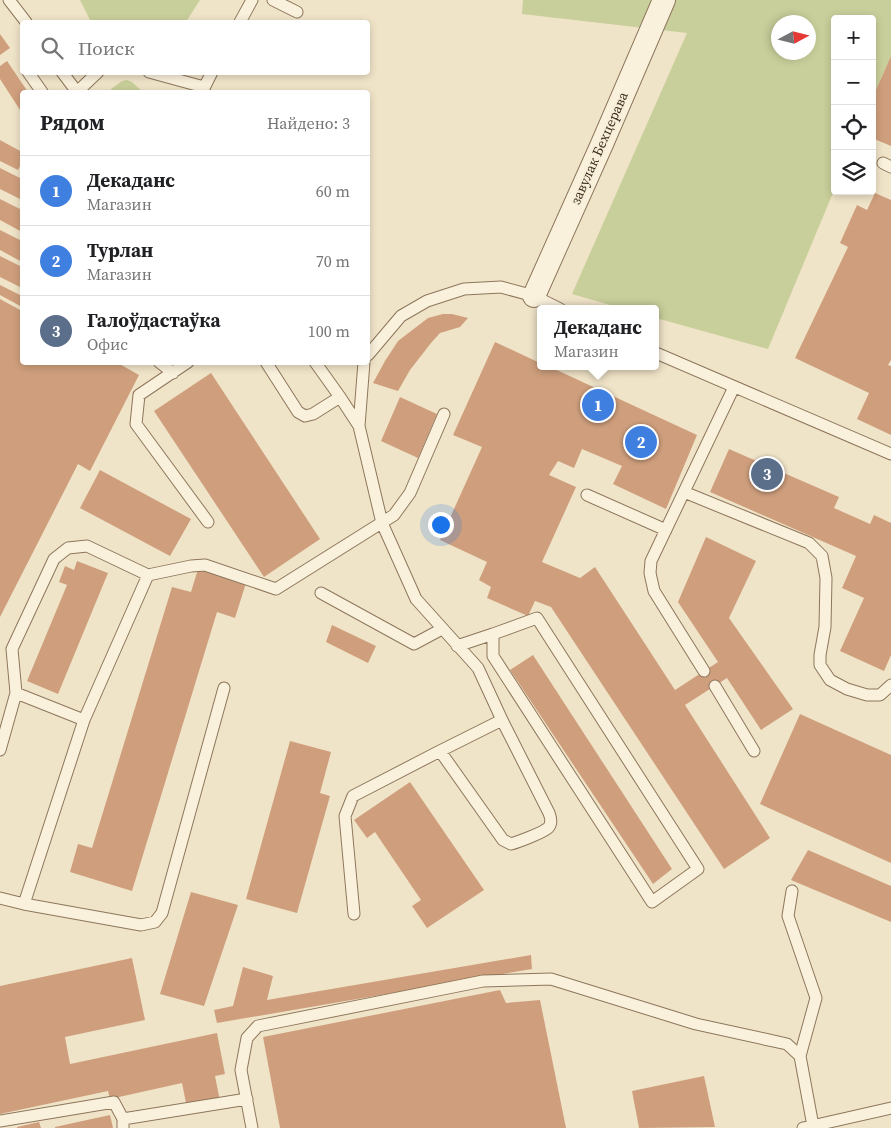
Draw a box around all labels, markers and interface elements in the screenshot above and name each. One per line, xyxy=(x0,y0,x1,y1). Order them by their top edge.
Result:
north arrow xyxy=(771,15,816,60)
map controls xyxy=(831,15,876,195)
button: + xyxy=(831,15,876,60)
search box xyxy=(20,20,370,75)
icon: search xyxy=(38,34,66,62)
text: Поиск xyxy=(78,35,135,61)
button: − xyxy=(831,60,876,105)
street label: завулак Бехцерава xyxy=(565,88,633,208)
button: locate xyxy=(831,105,876,150)
text: Рядом xyxy=(40,108,105,137)
text: Найдено: 3 xyxy=(267,112,350,134)
button: layers xyxy=(831,150,876,195)
text: Декаданс xyxy=(87,167,175,193)
text: 1 xyxy=(52,180,60,202)
text: 60 m xyxy=(316,180,350,202)
text: Магазин xyxy=(87,193,152,215)
text: Турлан xyxy=(87,237,153,263)
text: 2 xyxy=(52,250,60,272)
text: 70 m xyxy=(316,250,350,272)
text: Магазин xyxy=(87,263,152,285)
popup xyxy=(537,305,659,370)
text: Галоўдастаўка xyxy=(87,307,221,333)
text: Декаданс xyxy=(554,314,642,340)
text: 3 xyxy=(52,320,60,342)
text: 100 m xyxy=(308,320,350,342)
text: Офис xyxy=(87,333,128,355)
text: Магазин xyxy=(554,340,619,362)
pin: 1 xyxy=(582,386,614,424)
pin: 2 xyxy=(625,423,657,461)
pin: 3 xyxy=(751,455,783,493)
your location xyxy=(428,512,454,538)

